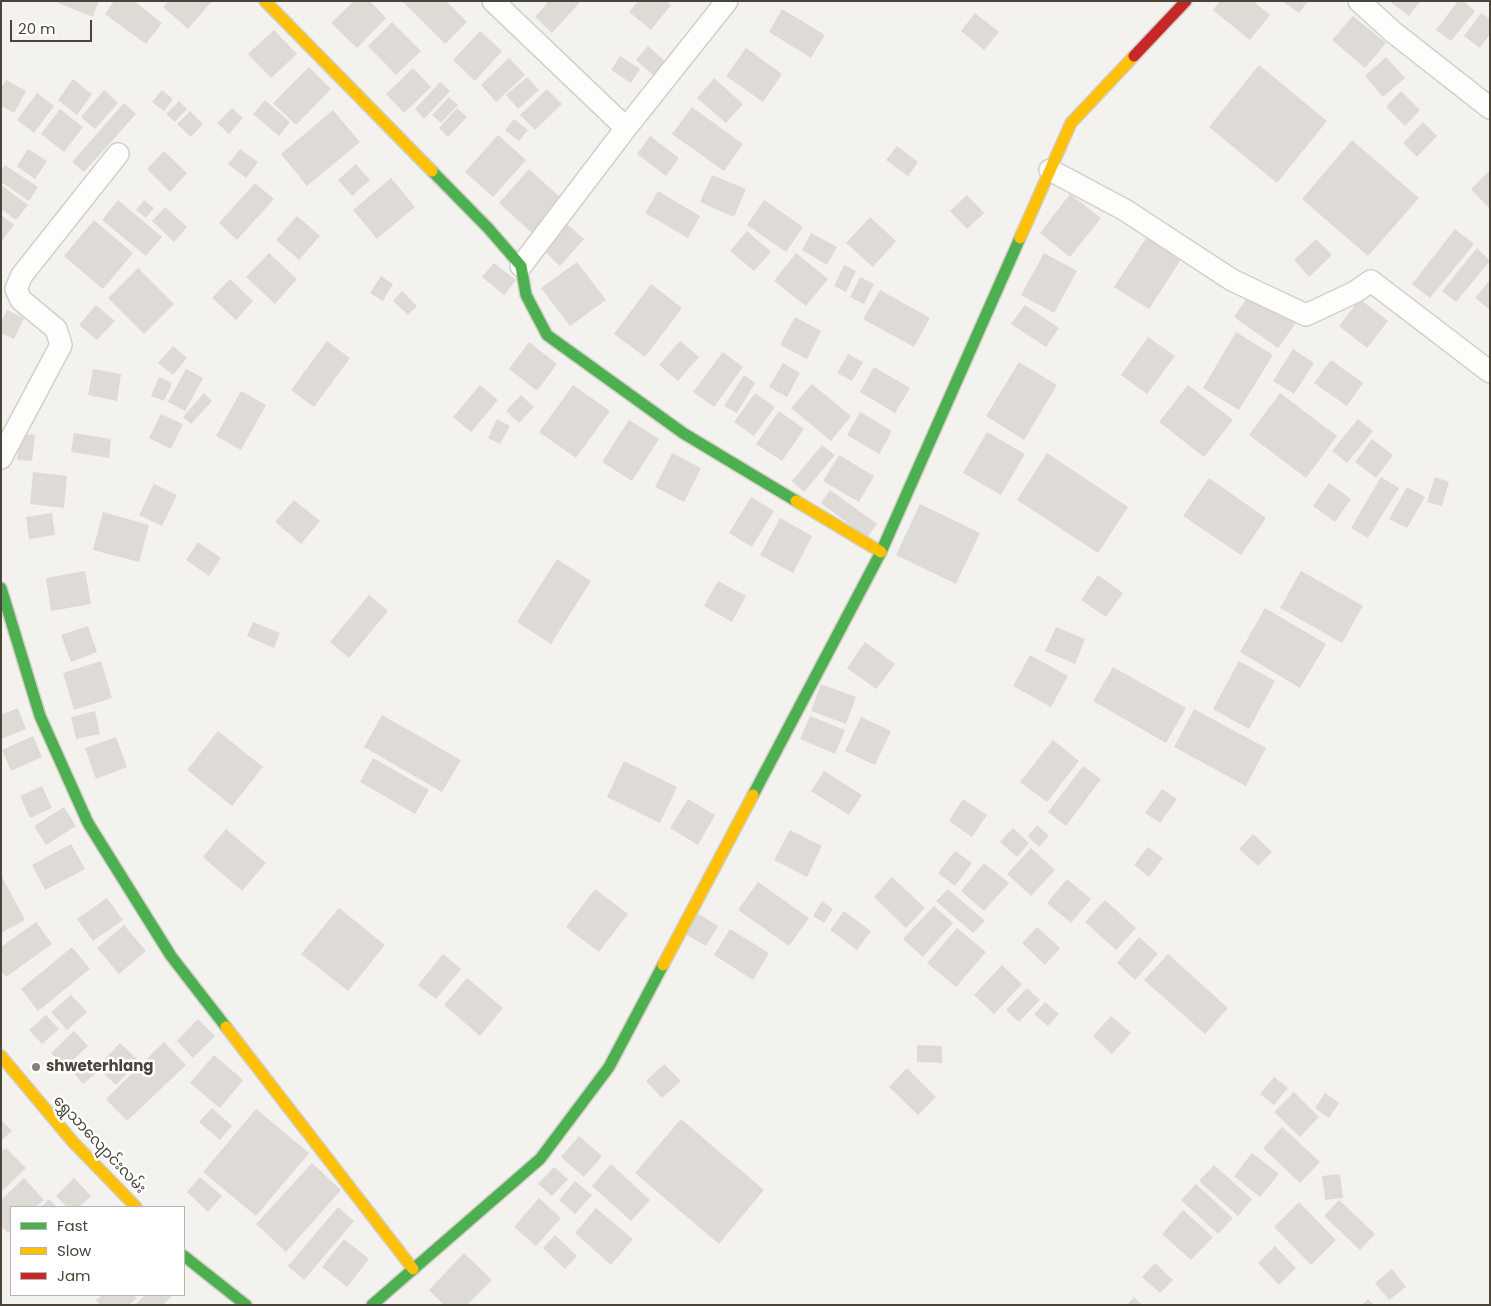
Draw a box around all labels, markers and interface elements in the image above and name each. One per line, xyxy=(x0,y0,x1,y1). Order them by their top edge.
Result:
scale bar xyxy=(12,10,95,42)
text: 20 m xyxy=(18,18,56,39)
place label: shweterhlang xyxy=(46,1058,153,1076)
marker: shweterhlang xyxy=(30,1061,42,1073)
street label: ရွှေသာလျောင်းလမ်း xyxy=(49,1092,149,1198)
legend xyxy=(10,1206,185,1296)
text: Fast xyxy=(57,1215,88,1236)
text: Slow xyxy=(57,1240,91,1261)
text: Jam xyxy=(57,1265,91,1286)

